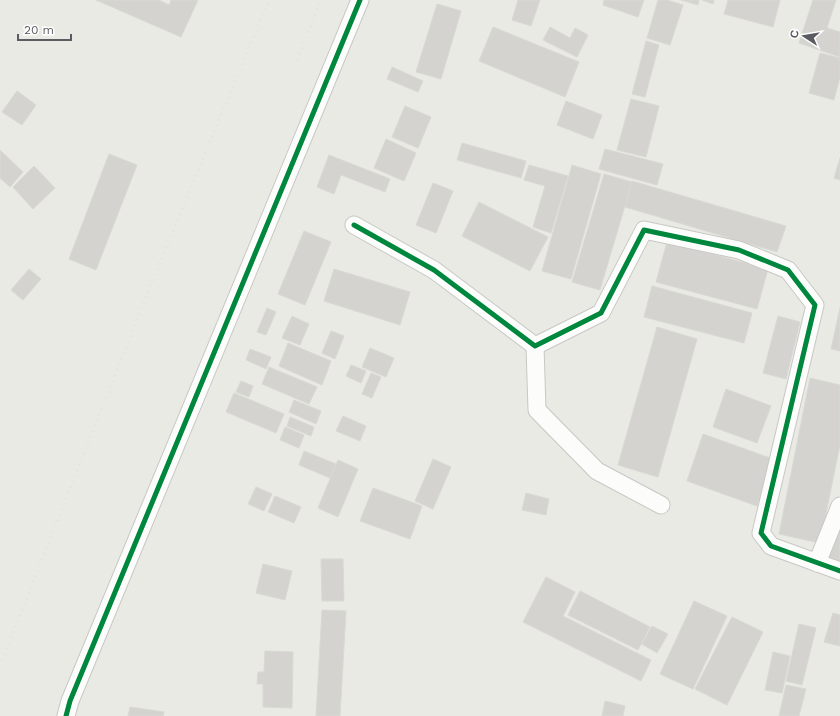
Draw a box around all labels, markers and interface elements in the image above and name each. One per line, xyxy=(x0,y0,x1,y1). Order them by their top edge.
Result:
scale bar xyxy=(18,16,71,42)
north arrow xyxy=(784,16,824,56)
text: 20 m xyxy=(24,23,54,37)
text: С xyxy=(788,29,802,39)

